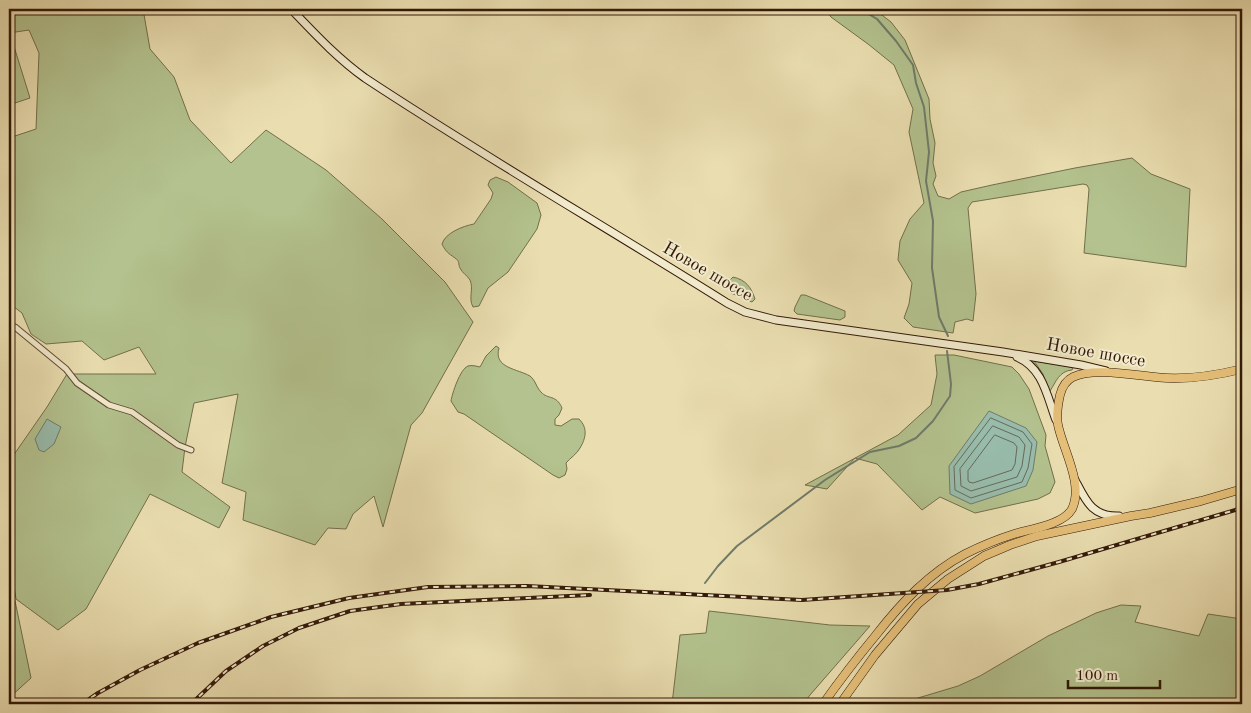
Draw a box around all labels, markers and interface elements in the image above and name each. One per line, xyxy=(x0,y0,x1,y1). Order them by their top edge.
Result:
street label: Новое шоссе xyxy=(659,239,756,305)
street label: Новое шоссе xyxy=(1045,335,1147,371)
scale bar xyxy=(1068,658,1161,690)
text: 100 m xyxy=(1076,669,1118,684)

